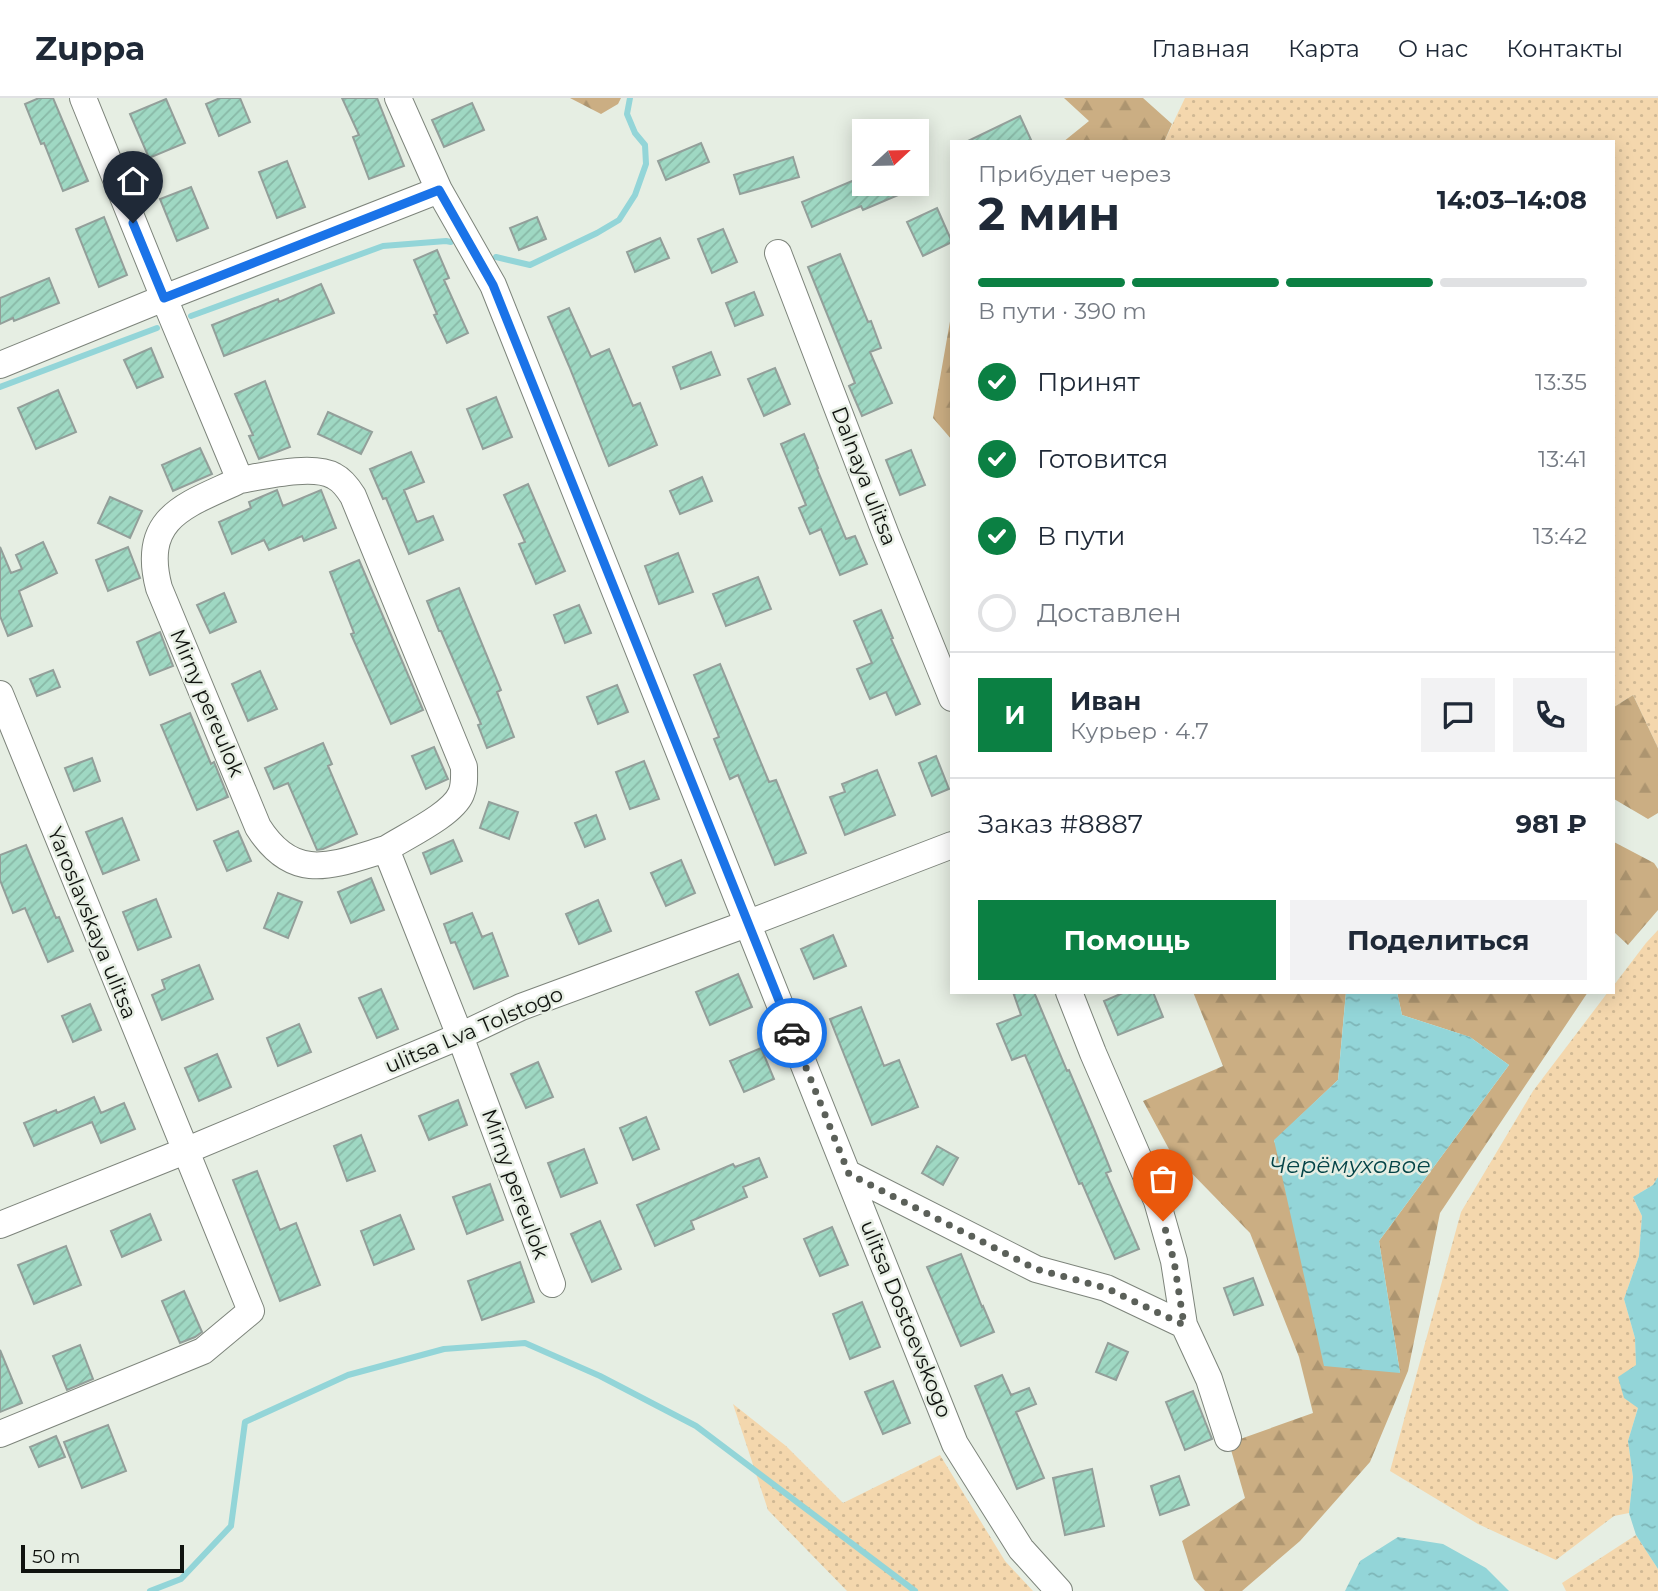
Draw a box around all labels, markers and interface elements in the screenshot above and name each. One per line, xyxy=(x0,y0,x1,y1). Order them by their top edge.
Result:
text: Zuppa xyxy=(35,28,145,68)
text: Главная xyxy=(1152,34,1250,63)
text: Карта xyxy=(1288,34,1360,63)
text: О нас xyxy=(1398,34,1468,63)
text: Контакты xyxy=(1506,34,1623,63)
north arrow xyxy=(852,119,929,196)
map controls xyxy=(852,119,929,196)
pin xyxy=(103,151,163,223)
text: Прибудет через xyxy=(978,160,1172,188)
icon: home xyxy=(114,162,152,200)
text: 14:03–14:08 xyxy=(1437,184,1587,216)
text: 2 мин xyxy=(978,185,1120,242)
text: В пути · 390 m xyxy=(978,297,1147,325)
icon: check xyxy=(978,363,1016,401)
text: Принят xyxy=(1037,366,1140,398)
text: 13:35 xyxy=(1535,368,1587,396)
street label: Dalnaya ulitsa xyxy=(826,403,902,549)
icon: check xyxy=(978,440,1016,478)
text: Готовится xyxy=(1037,443,1168,475)
text: 13:41 xyxy=(1538,445,1587,473)
icon: check xyxy=(978,517,1016,555)
text: В пути xyxy=(1037,520,1126,552)
text: 13:42 xyxy=(1533,522,1587,550)
text: Доставлен xyxy=(1037,597,1182,629)
street label: Mirny pereulok xyxy=(165,625,250,781)
button: chat xyxy=(1421,678,1495,752)
button: phone xyxy=(1513,678,1587,752)
text: Иван xyxy=(1070,685,1141,717)
text: И xyxy=(1004,699,1026,731)
text: Курьер · 4.7 xyxy=(1070,717,1209,745)
text: Заказ #8887 xyxy=(978,808,1143,840)
text: 981 ₽ xyxy=(1516,808,1587,840)
street label: Yaroslavskaya ulitsa xyxy=(43,823,142,1022)
button: Помощь xyxy=(978,900,1276,980)
button: Поделиться xyxy=(1290,900,1587,980)
street label: ulitsa Lva Tolstogo xyxy=(381,981,567,1078)
courier xyxy=(757,998,827,1068)
icon: car xyxy=(773,1014,811,1052)
street label: Mirny pereulok xyxy=(477,1105,554,1263)
pin xyxy=(1133,1149,1193,1221)
water label: Черёмуховое xyxy=(1269,1151,1431,1179)
icon: bag xyxy=(1144,1160,1182,1198)
street label: ulitsa Dostoevskogo xyxy=(855,1216,958,1421)
scale bar xyxy=(21,1542,184,1574)
text: 50 m xyxy=(32,1545,80,1568)

